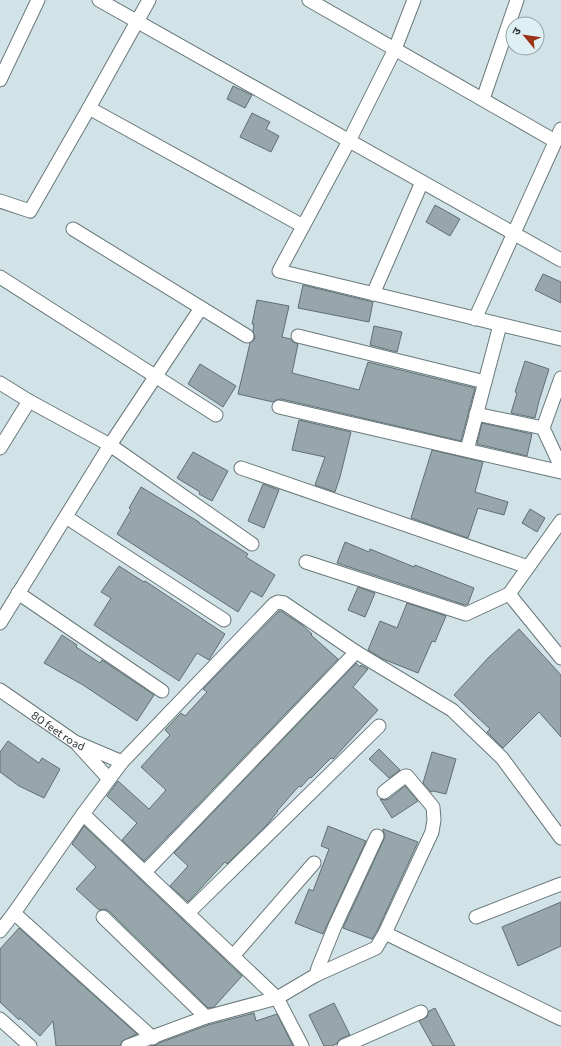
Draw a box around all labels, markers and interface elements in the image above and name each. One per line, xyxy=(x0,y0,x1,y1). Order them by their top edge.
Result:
north arrow xyxy=(505,16,545,56)
text: उ xyxy=(509,24,523,37)
street label: 80 feet road xyxy=(30,708,87,752)

